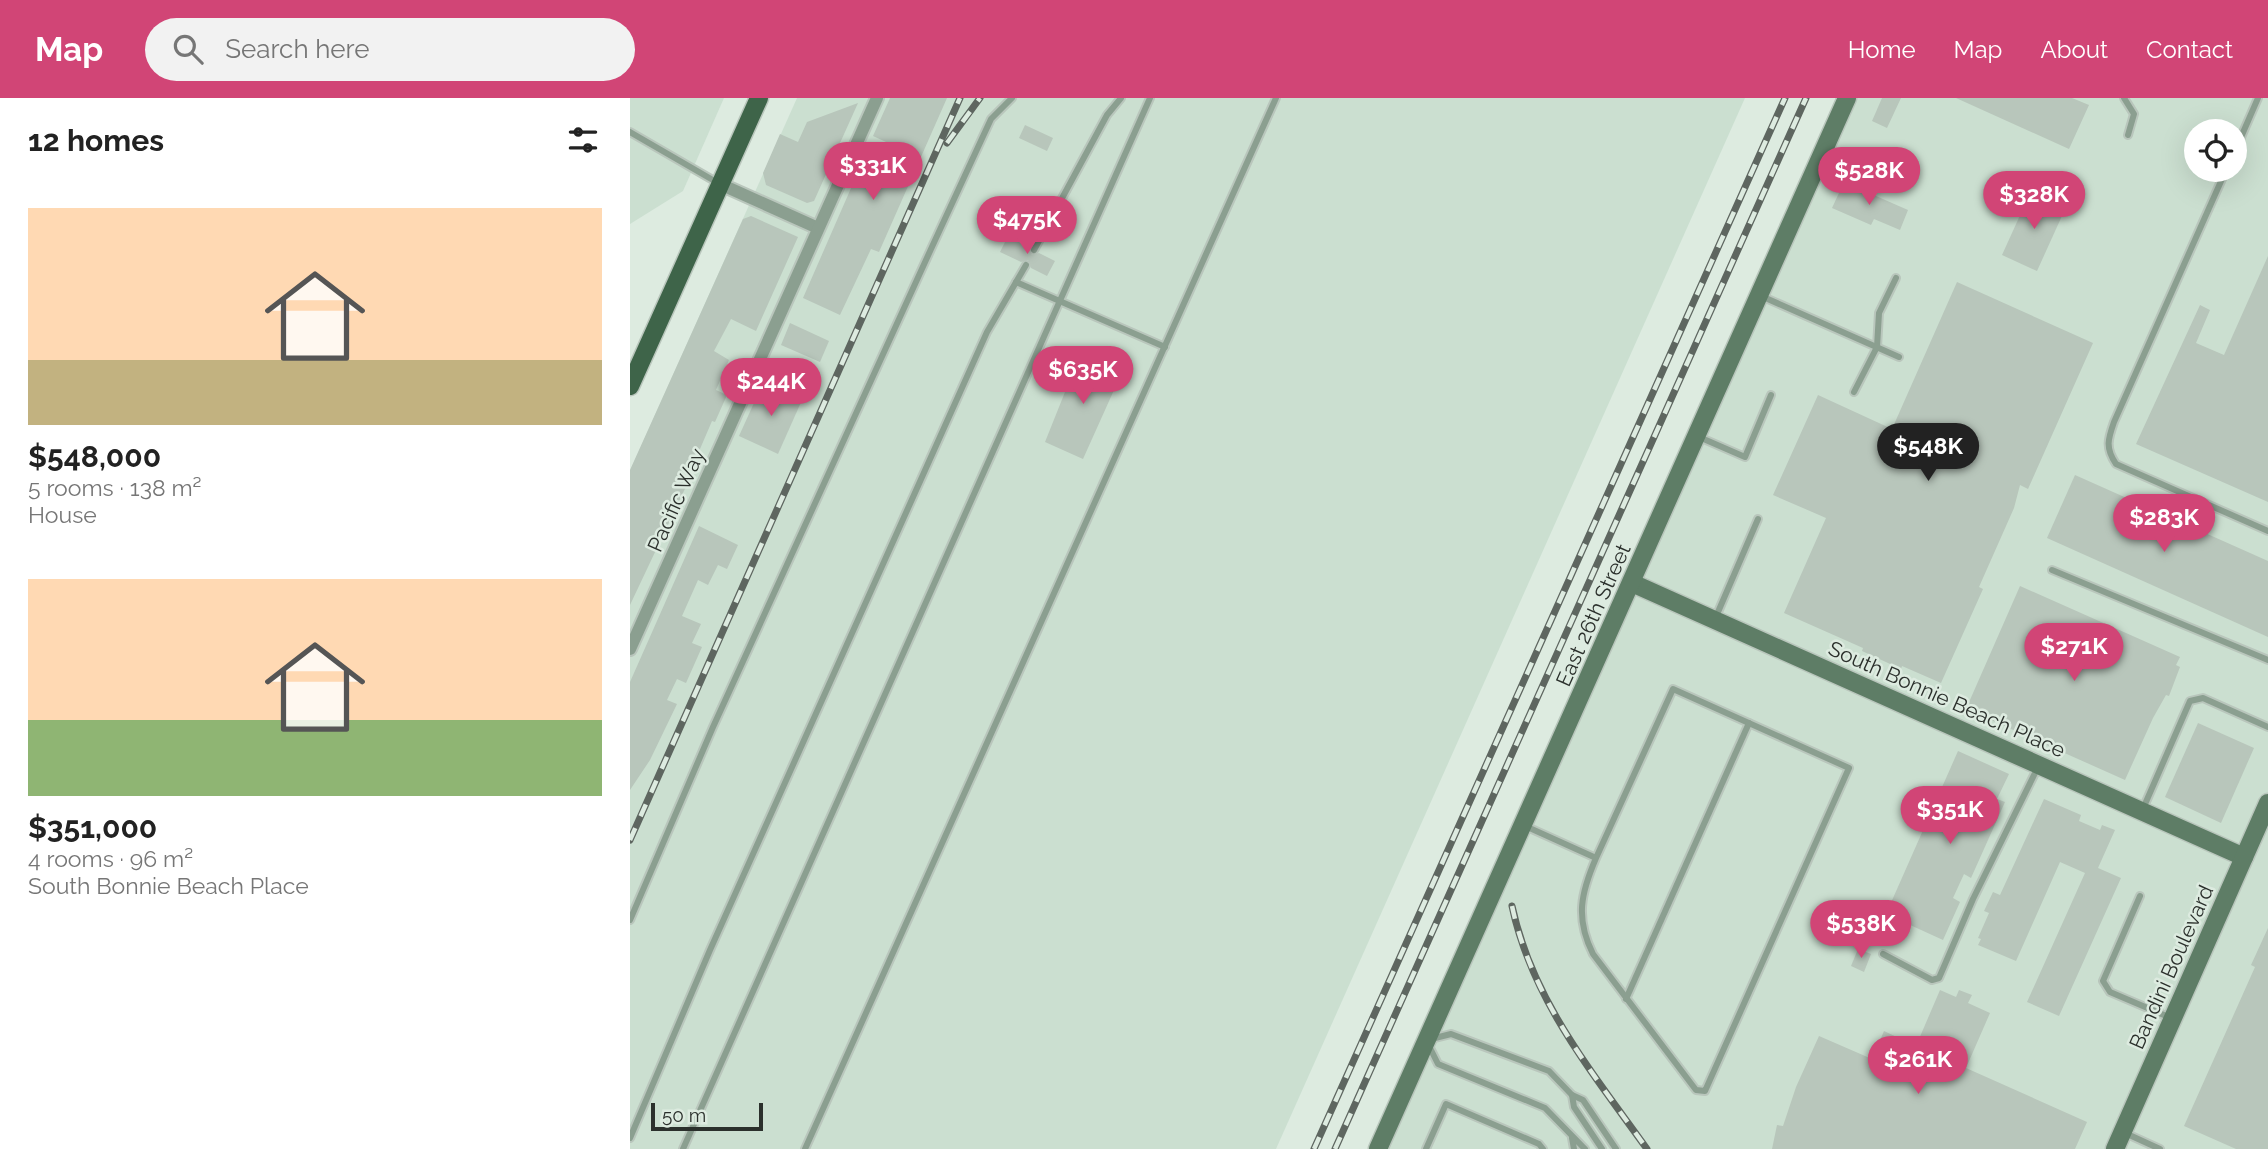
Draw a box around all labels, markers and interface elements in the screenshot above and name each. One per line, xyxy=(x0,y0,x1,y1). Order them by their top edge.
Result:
search box xyxy=(145,18,635,81)
text: Map xyxy=(35,30,103,69)
icon: search xyxy=(169,30,207,68)
text: Search here xyxy=(225,34,370,64)
text: Home xyxy=(1848,35,1916,64)
text: Map xyxy=(1954,35,2002,64)
text: About xyxy=(2040,35,2108,64)
text: Contact xyxy=(2146,35,2233,64)
map controls xyxy=(2184,119,2247,182)
button: locate xyxy=(2184,119,2247,182)
icon: filters xyxy=(564,121,602,159)
text: 12 homes xyxy=(28,123,164,158)
pin: $331K xyxy=(824,142,922,202)
pin: $528K xyxy=(1820,148,1918,207)
text: $331K xyxy=(840,151,906,178)
text: $528K xyxy=(1834,156,1904,183)
pin: $328K xyxy=(1985,172,2083,231)
text: $328K xyxy=(1999,180,2069,207)
pin: $475K xyxy=(978,197,1076,256)
text: $475K xyxy=(993,205,1061,232)
icon: home xyxy=(252,253,378,379)
pin: $635K xyxy=(1034,346,1132,406)
text: $635K xyxy=(1048,355,1118,382)
pin: $244K xyxy=(722,358,820,418)
text: $244K xyxy=(736,367,806,394)
pin: $548K xyxy=(1879,424,1977,483)
text: $548K xyxy=(1893,432,1963,459)
text: $548,000 xyxy=(28,439,161,474)
street label: Pacific Way xyxy=(642,444,710,556)
text: 5 rooms · 138 m² xyxy=(28,474,202,501)
pin: $283K xyxy=(2115,494,2213,554)
text: House xyxy=(28,501,97,528)
text: $283K xyxy=(2129,503,2199,530)
street label: East 26th Street xyxy=(1550,540,1636,690)
icon: home xyxy=(252,624,378,750)
pin: $271K xyxy=(2025,624,2123,683)
text: $271K xyxy=(2040,632,2108,659)
street label: South Bonnie Beach Place xyxy=(1825,635,2069,763)
pin: $351K xyxy=(1901,786,1999,846)
text: $351K xyxy=(1917,795,1983,822)
text: $351,000 xyxy=(28,810,157,845)
text: 4 rooms · 96 m² xyxy=(28,845,193,872)
text: South Bonnie Beach Place xyxy=(28,872,309,899)
street label: Bandini Boulevard xyxy=(2124,881,2218,1053)
pin: $538K xyxy=(1812,900,1910,960)
text: $538K xyxy=(1826,909,1896,936)
pin: $261K xyxy=(1869,1037,1967,1096)
text: $261K xyxy=(1884,1045,1952,1072)
scale bar xyxy=(651,1100,763,1132)
text: 50 m xyxy=(662,1104,706,1126)

